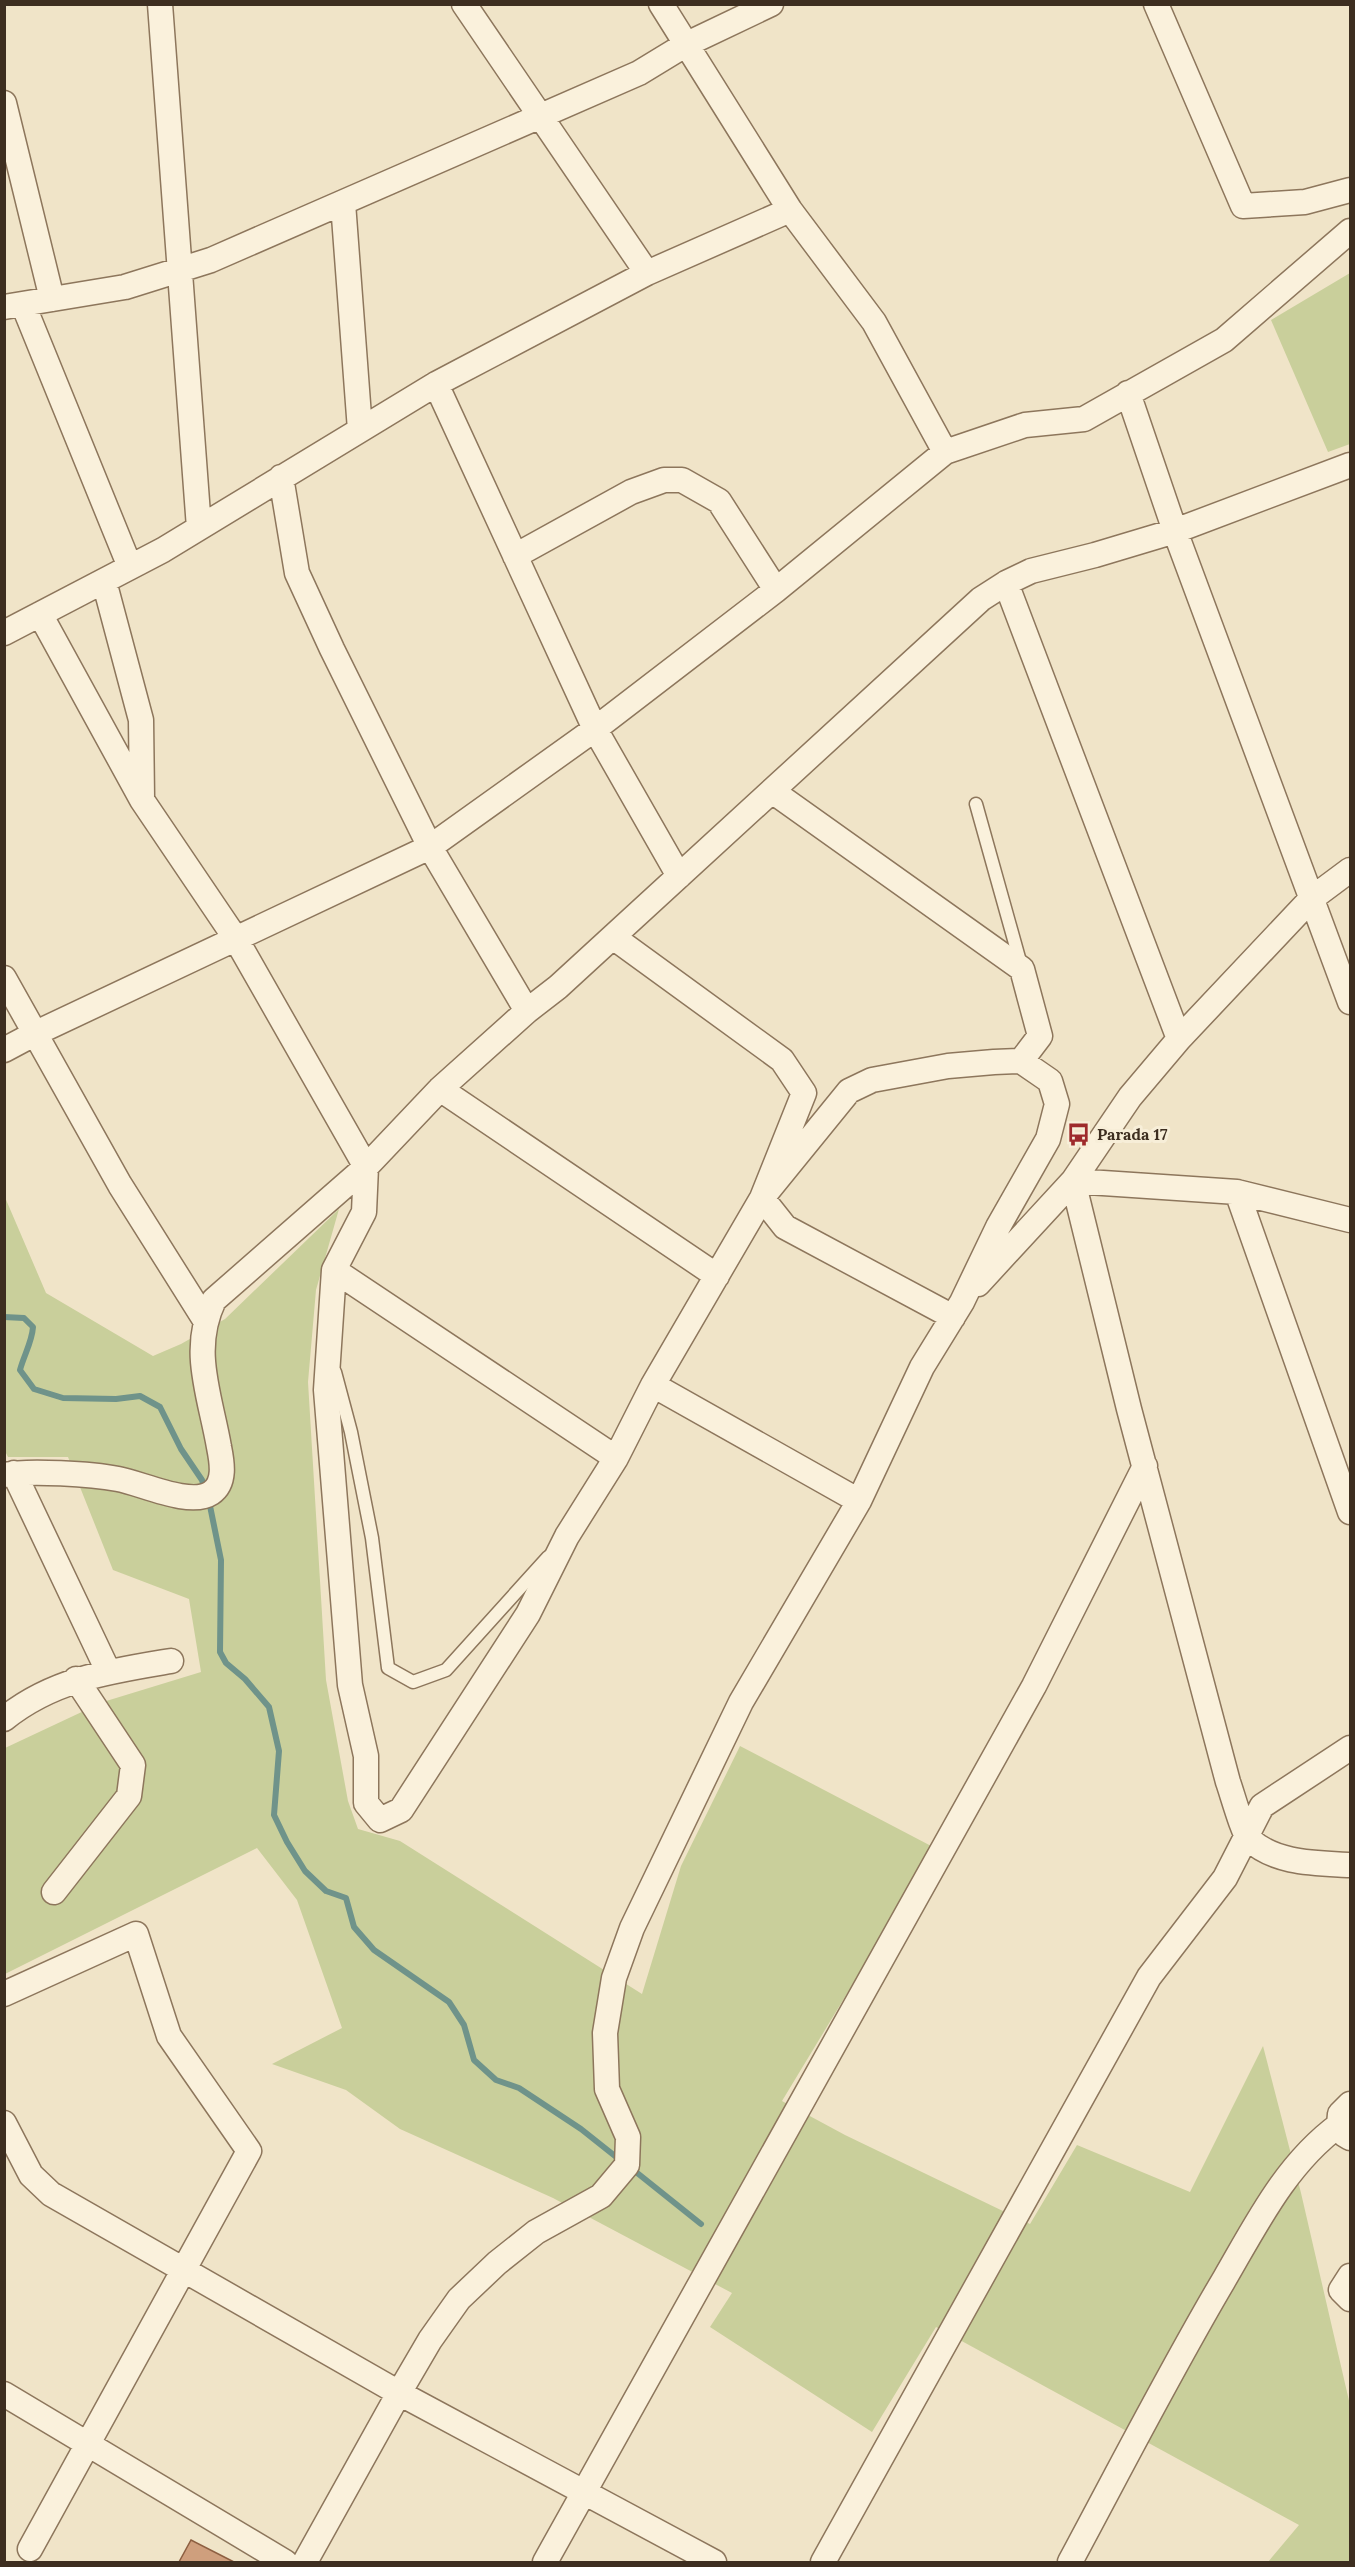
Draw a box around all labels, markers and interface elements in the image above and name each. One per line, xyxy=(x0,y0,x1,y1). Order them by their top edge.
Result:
bus stop icon: Parada 17 xyxy=(1066,1121,1092,1147)
place label: Parada 17 xyxy=(1097,1124,1168,1144)

